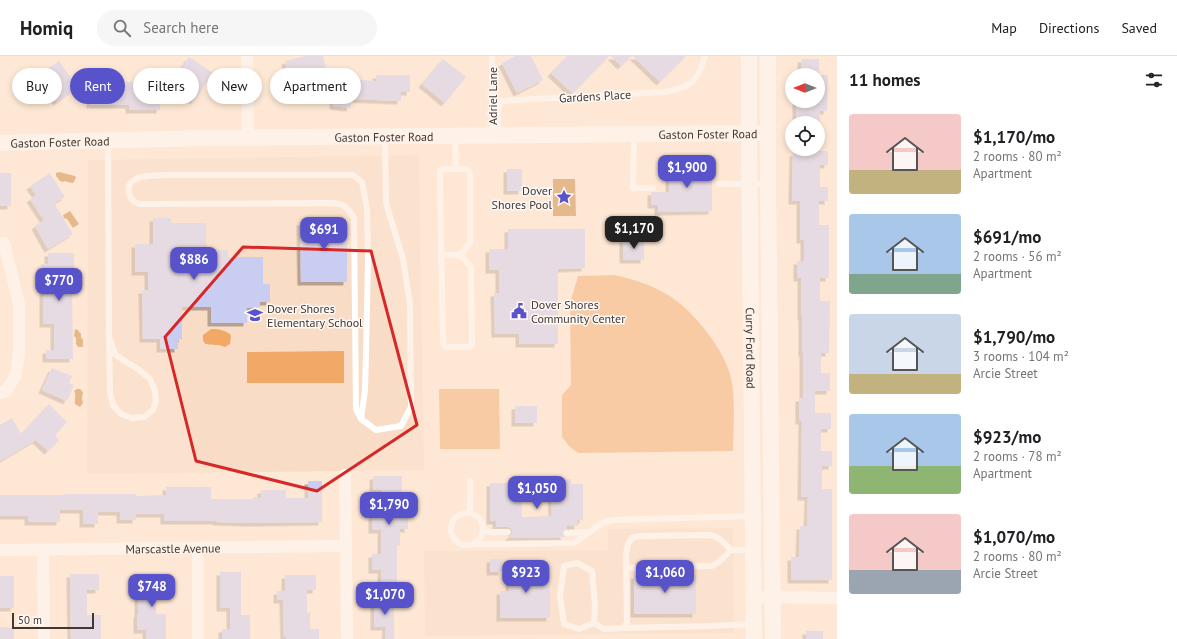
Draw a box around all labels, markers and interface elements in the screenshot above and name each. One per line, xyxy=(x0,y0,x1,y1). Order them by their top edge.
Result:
search box xyxy=(97,10,377,46)
text: Homiq xyxy=(20,16,73,40)
icon: search xyxy=(111,17,133,39)
text: Search here xyxy=(143,18,219,37)
text: Map xyxy=(991,19,1017,37)
text: Directions xyxy=(1039,19,1099,37)
text: Saved xyxy=(1121,19,1157,37)
street label: Adriel Lane xyxy=(485,67,500,125)
chip: Buy xyxy=(12,68,62,104)
chip: Rent xyxy=(70,68,125,104)
chip: Filters xyxy=(133,68,199,104)
chip: New xyxy=(207,68,262,104)
chip: Apartment xyxy=(270,68,361,104)
north arrow xyxy=(785,68,825,108)
map controls xyxy=(785,68,825,156)
text: 11 homes xyxy=(849,69,920,91)
icon: filters xyxy=(1143,69,1165,91)
street label: Gardens Place xyxy=(559,87,631,105)
button: locate xyxy=(785,116,825,156)
street label: Gaston Foster Road xyxy=(658,126,758,141)
text: $1,170/mo xyxy=(973,126,1055,148)
street label: Gaston Foster Road xyxy=(334,128,434,144)
icon: home xyxy=(881,130,929,178)
street label: Gaston Foster Road xyxy=(10,133,110,150)
text: 2 rooms · 80 m² xyxy=(973,148,1062,165)
pin: $1,900 xyxy=(654,155,720,189)
text: $1,900 xyxy=(667,159,707,176)
text: Apartment xyxy=(973,165,1032,182)
place label: Dover Shores Pool xyxy=(492,183,552,212)
place icon: Dover Shores Pool xyxy=(555,188,573,206)
pin: $1,170 xyxy=(601,216,667,250)
pin: $691 xyxy=(300,217,348,251)
text: $1,170 xyxy=(614,220,654,237)
text: $691 xyxy=(309,221,339,238)
text: $691/mo xyxy=(973,226,1041,248)
icon: home xyxy=(881,230,929,278)
pin: $886 xyxy=(170,247,218,281)
text: 2 rooms · 56 m² xyxy=(973,248,1062,265)
text: $886 xyxy=(179,251,209,268)
text: Apartment xyxy=(973,265,1032,282)
pin: $770 xyxy=(35,268,83,302)
text: $770 xyxy=(44,272,74,289)
place label: Dover Shores Community Center xyxy=(531,297,625,326)
place label: Dover Shores Elementary School xyxy=(267,301,363,330)
public building icon: Dover Shores Community Center xyxy=(510,302,528,320)
school or university icon: Dover Shores Elementary School xyxy=(246,306,264,324)
street label: Curry Ford Road xyxy=(743,307,759,389)
text: $1,790/mo xyxy=(973,326,1055,348)
icon: home xyxy=(881,330,929,378)
text: 3 rooms · 104 m² xyxy=(973,348,1069,365)
text: Arcie Street xyxy=(973,365,1038,382)
text: $923/mo xyxy=(973,426,1041,448)
icon: home xyxy=(881,430,929,478)
text: 2 rooms · 78 m² xyxy=(973,448,1062,465)
text: Apartment xyxy=(973,465,1032,482)
pin: $1,050 xyxy=(504,476,570,510)
text: $1,050 xyxy=(517,480,557,497)
pin: $1,790 xyxy=(356,492,422,526)
text: $1,790 xyxy=(369,496,409,513)
text: $1,070/mo xyxy=(973,526,1055,548)
icon: home xyxy=(881,530,929,578)
street label: Marscastle Avenue xyxy=(125,540,221,556)
text: 2 rooms · 80 m² xyxy=(973,548,1062,565)
pin: $923 xyxy=(502,560,550,594)
pin: $1,060 xyxy=(632,560,698,594)
text: $923 xyxy=(511,564,541,581)
text: $1,060 xyxy=(645,564,685,581)
text: Arcie Street xyxy=(973,565,1038,582)
pin: $748 xyxy=(128,574,176,608)
text: $748 xyxy=(137,578,167,595)
pin: $1,070 xyxy=(352,582,418,616)
text: $1,070 xyxy=(365,586,405,603)
scale bar xyxy=(12,611,94,630)
text: 50 m xyxy=(18,613,42,627)

